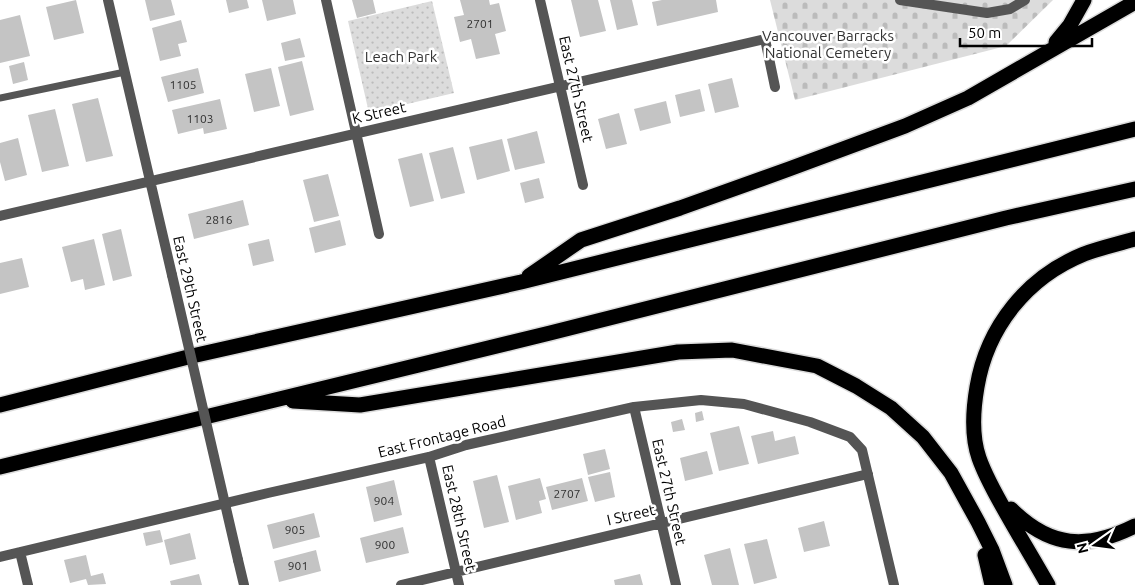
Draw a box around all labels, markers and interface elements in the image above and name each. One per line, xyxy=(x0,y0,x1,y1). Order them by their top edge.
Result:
scale bar xyxy=(960,15,1092,47)
house number: 2701 xyxy=(466,17,494,30)
text: 50 m xyxy=(968,24,1001,41)
park label: Vancouver Barracks National Cemetery xyxy=(762,27,894,61)
street label: East 27th Street xyxy=(556,34,597,144)
park label: Leach Park xyxy=(365,48,438,65)
house number: 1105 xyxy=(169,78,197,91)
street label: K Street xyxy=(350,98,407,127)
house number: 1103 xyxy=(186,112,214,125)
house number: 2816 xyxy=(205,213,233,226)
street label: East 29th Street xyxy=(170,234,211,344)
street label: East Frontage Road xyxy=(376,412,508,461)
street label: East 27th Street xyxy=(649,437,690,547)
street label: East 28th Street xyxy=(439,463,480,573)
house number: 2707 xyxy=(553,487,581,500)
house number: 904 xyxy=(374,494,394,507)
street label: I Street xyxy=(605,501,657,528)
north arrow xyxy=(1070,520,1120,570)
house number: 905 xyxy=(285,523,305,536)
house number: 900 xyxy=(375,538,395,551)
text: N xyxy=(1073,541,1091,555)
house number: 901 xyxy=(288,559,308,572)

